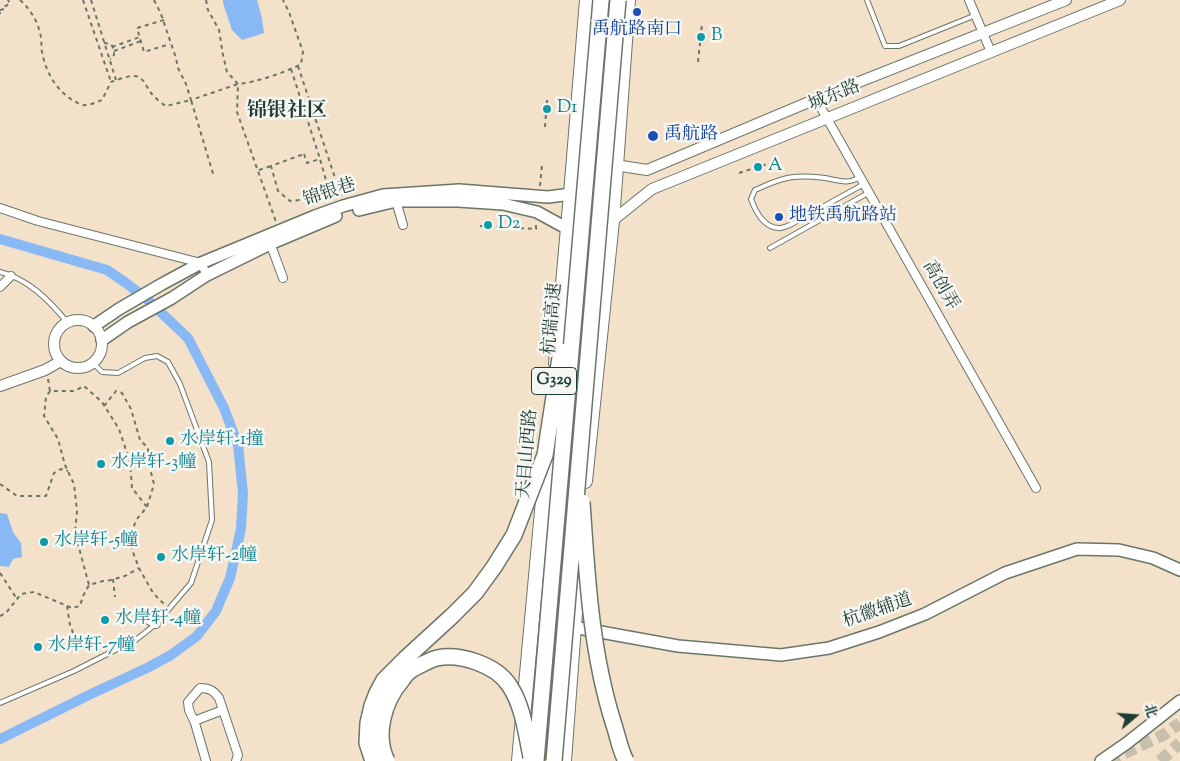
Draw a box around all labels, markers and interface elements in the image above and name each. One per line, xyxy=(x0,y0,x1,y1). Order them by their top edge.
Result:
marker: 禹航路南口 xyxy=(631,6,643,18)
place label: 禹航路南口 xyxy=(592,20,682,42)
place label: B xyxy=(711,26,722,48)
marker: B xyxy=(695,31,707,43)
street label: 城东路 xyxy=(806,77,864,117)
place label: D1 xyxy=(557,98,577,120)
district label: 锦银社区 xyxy=(247,101,327,125)
marker: D1 xyxy=(541,103,553,115)
place label: 禹航路 xyxy=(664,125,718,147)
marker: 禹航路 xyxy=(646,129,660,143)
place label: A xyxy=(768,156,783,178)
marker: A xyxy=(752,161,764,173)
street label: 锦银巷 xyxy=(301,175,359,213)
place label: 地铁禹航路站 xyxy=(789,206,897,228)
marker: 地铁禹航路站 xyxy=(773,211,785,223)
place label: D2 xyxy=(498,214,520,236)
marker: D2 xyxy=(482,219,494,231)
street label: 高创弄 xyxy=(916,257,962,315)
street label: 杭瑞高速 xyxy=(540,282,568,356)
road number: G329 xyxy=(532,368,576,394)
street label: 天目山西路 xyxy=(514,408,544,500)
place label: 水岸轩-1撞 xyxy=(180,430,264,452)
marker: 水岸轩-1撞 xyxy=(164,435,176,447)
place label: 水岸轩-3幢 xyxy=(111,453,196,475)
marker: 水岸轩-3幢 xyxy=(95,458,107,470)
place label: 水岸轩-5幢 xyxy=(54,531,138,553)
marker: 水岸轩-5幢 xyxy=(38,536,50,548)
place label: 水岸轩-2幢 xyxy=(171,546,257,568)
marker: 水岸轩-2幢 xyxy=(155,551,167,563)
street label: 杭徽辅道 xyxy=(840,590,916,634)
place label: 水岸轩-4幢 xyxy=(115,609,201,631)
marker: 水岸轩-4幢 xyxy=(99,614,111,626)
place label: 水岸轩-7幢 xyxy=(48,636,135,658)
marker: 水岸轩-7幢 xyxy=(32,641,44,653)
north arrow xyxy=(1110,691,1160,741)
text: 北 xyxy=(1138,702,1161,721)

